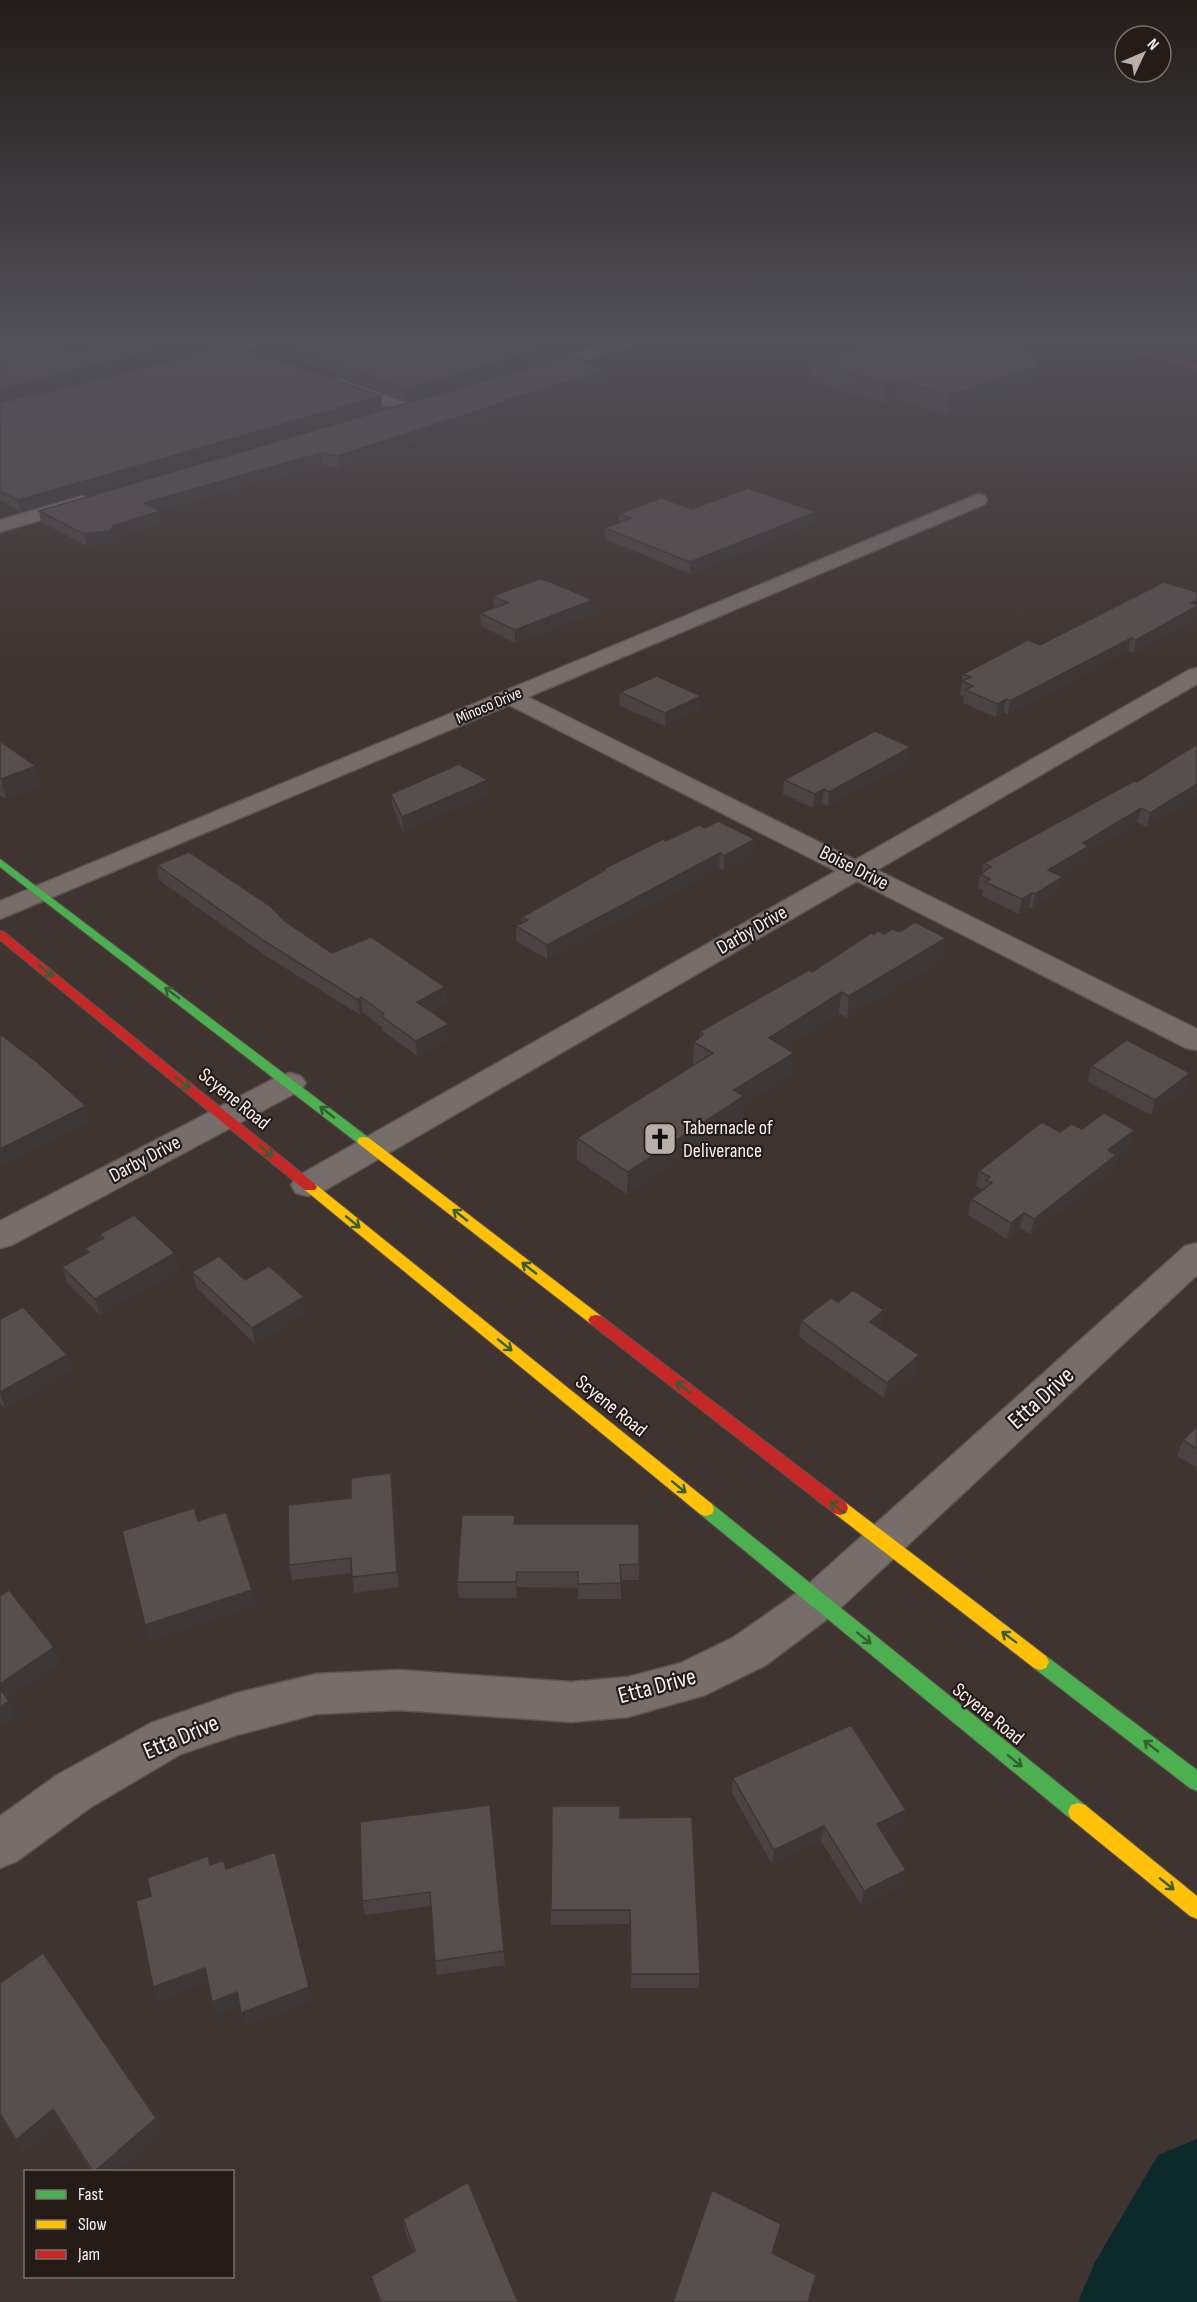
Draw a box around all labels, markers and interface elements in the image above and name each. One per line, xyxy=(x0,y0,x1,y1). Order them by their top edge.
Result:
north arrow xyxy=(1113,24,1173,84)
text: N xyxy=(1143,35,1163,54)
street label: Minoco Drive xyxy=(453,684,525,728)
street label: Boise Drive xyxy=(815,840,893,896)
street label: Darby Drive xyxy=(713,900,791,960)
one-way arrow xyxy=(37,964,53,977)
one-way arrow xyxy=(164,987,180,1000)
street label: Scyene Road xyxy=(193,1063,275,1135)
one-way arrow xyxy=(175,1076,191,1089)
one-way arrow xyxy=(319,1106,335,1119)
place label: Tabernacle of Deliverance xyxy=(683,1116,773,1163)
church icon: Tabernacle of Deliverance xyxy=(642,1121,678,1157)
street label: Darby Drive xyxy=(105,1130,185,1188)
one-way arrow xyxy=(258,1144,274,1157)
one-way arrow xyxy=(453,1209,469,1222)
one-way arrow xyxy=(345,1215,361,1228)
one-way arrow xyxy=(521,1262,537,1274)
one-way arrow xyxy=(496,1338,512,1351)
street label: Etta Drive xyxy=(1002,1361,1080,1435)
street label: Scyene Road xyxy=(570,1370,652,1442)
one-way arrow xyxy=(675,1381,691,1394)
one-way arrow xyxy=(671,1481,687,1494)
one-way arrow xyxy=(829,1500,845,1513)
one-way arrow xyxy=(1001,1631,1017,1644)
one-way arrow xyxy=(856,1632,872,1645)
street label: Etta Drive xyxy=(615,1662,699,1710)
street label: Scyene Road xyxy=(947,1678,1029,1750)
street label: Etta Drive xyxy=(139,1708,223,1766)
one-way arrow xyxy=(1143,1740,1159,1753)
one-way arrow xyxy=(1007,1755,1023,1768)
one-way arrow xyxy=(1158,1878,1174,1891)
legend xyxy=(24,2170,234,2278)
text: Fast xyxy=(78,2184,104,2205)
text: Slow xyxy=(78,2214,107,2235)
text: Jam xyxy=(77,2244,100,2265)

